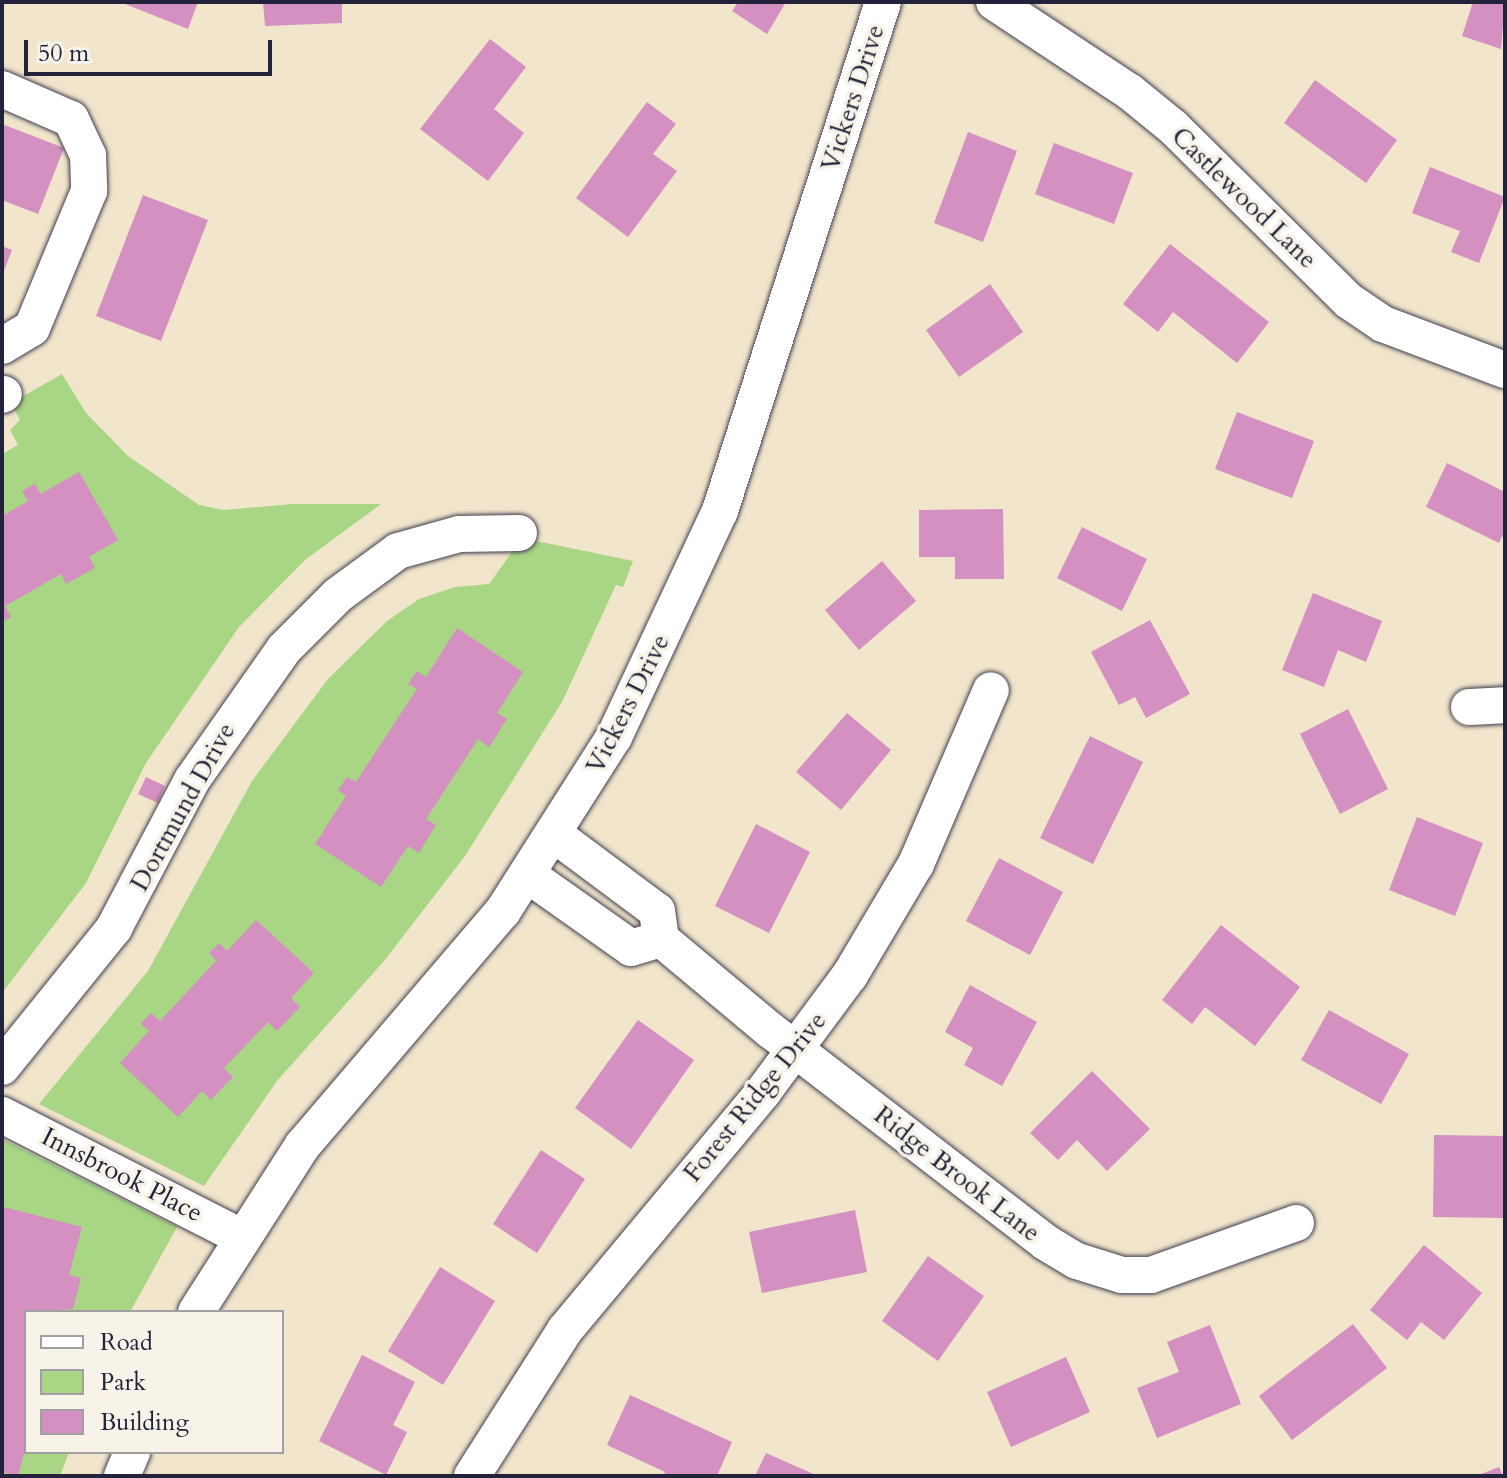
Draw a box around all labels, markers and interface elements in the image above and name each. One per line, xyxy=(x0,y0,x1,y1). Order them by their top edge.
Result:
street label: Vickers Drive xyxy=(815,21,891,175)
scale bar xyxy=(28,24,276,74)
text: 50 m xyxy=(38,37,89,70)
street label: Castlewood Lane xyxy=(1165,121,1323,275)
street label: Vickers Drive xyxy=(580,629,676,779)
street label: Dortmund Drive xyxy=(124,717,242,897)
street label: Forest Ridge Drive xyxy=(677,1006,833,1188)
street label: Ridge Brook Lane xyxy=(868,1099,1046,1249)
street label: Innsbrook Place xyxy=(36,1121,208,1229)
legend xyxy=(24,1310,284,1454)
text: Road xyxy=(100,1326,153,1359)
text: Park xyxy=(100,1366,146,1399)
text: Building xyxy=(100,1406,189,1439)

